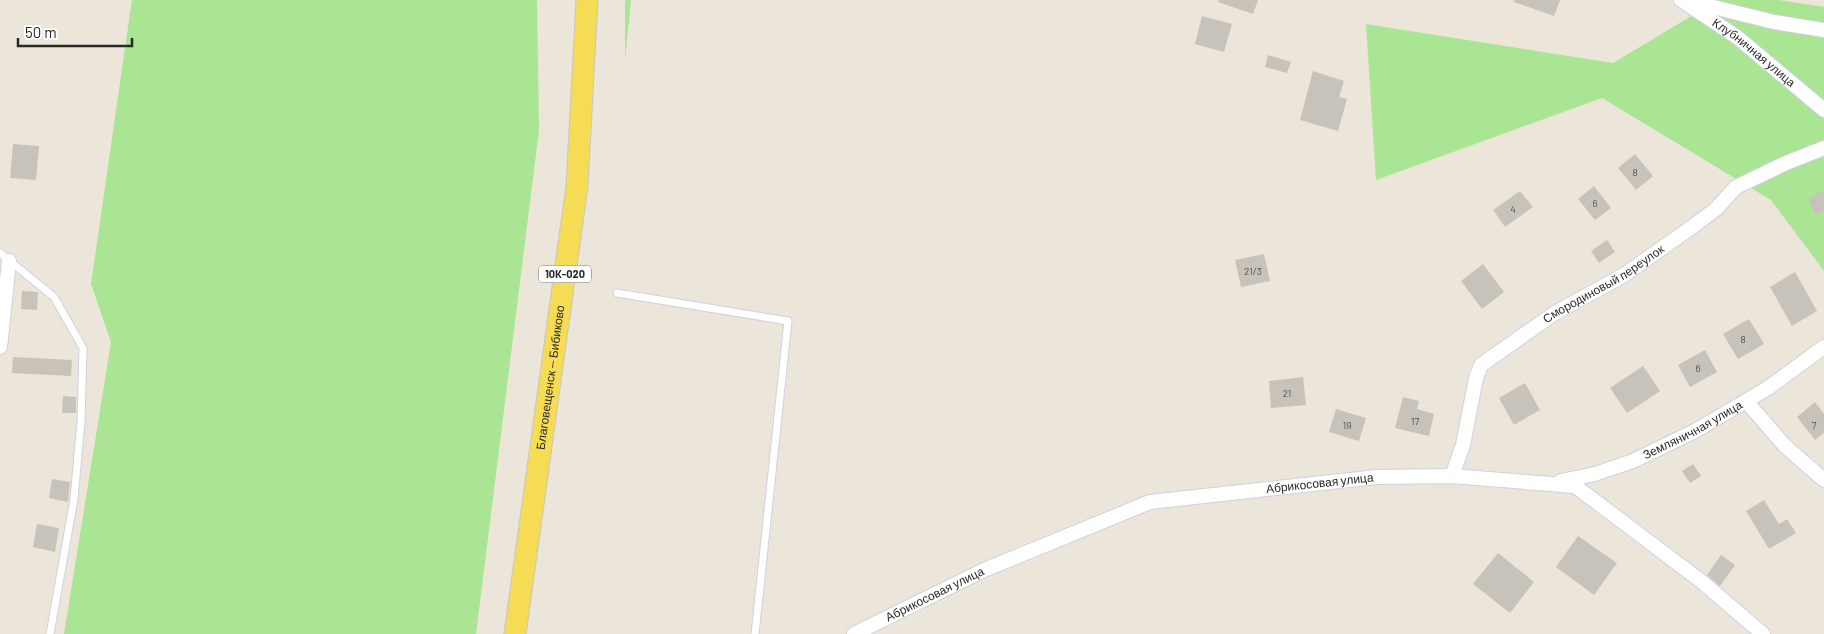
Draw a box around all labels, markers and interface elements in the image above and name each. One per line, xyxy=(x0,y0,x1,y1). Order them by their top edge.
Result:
scale bar xyxy=(18,15,131,47)
street label: Клубничная улица xyxy=(1710,15,1799,89)
text: 50 m xyxy=(25,23,57,41)
house number: 8 xyxy=(1632,166,1638,178)
house number: 6 xyxy=(1592,197,1598,209)
house number: 4 xyxy=(1510,203,1516,215)
street label: Смородиновый переулок xyxy=(1540,241,1667,325)
house number: 21/3 xyxy=(1244,265,1262,277)
road number: 10К-020 xyxy=(539,266,591,282)
street label: Благовещенск — Бибиково xyxy=(533,304,566,450)
house number: 8 xyxy=(1740,333,1746,345)
house number: 6 xyxy=(1695,362,1701,374)
house number: 21 xyxy=(1283,387,1291,399)
street label: Земляничная улица xyxy=(1640,397,1744,461)
house number: 17 xyxy=(1411,415,1419,427)
house number: 19 xyxy=(1343,419,1351,431)
house number: 7 xyxy=(1812,419,1817,431)
street label: Абрикосовая улица xyxy=(1265,469,1374,495)
street label: Абрикосовая улица xyxy=(883,563,986,623)

